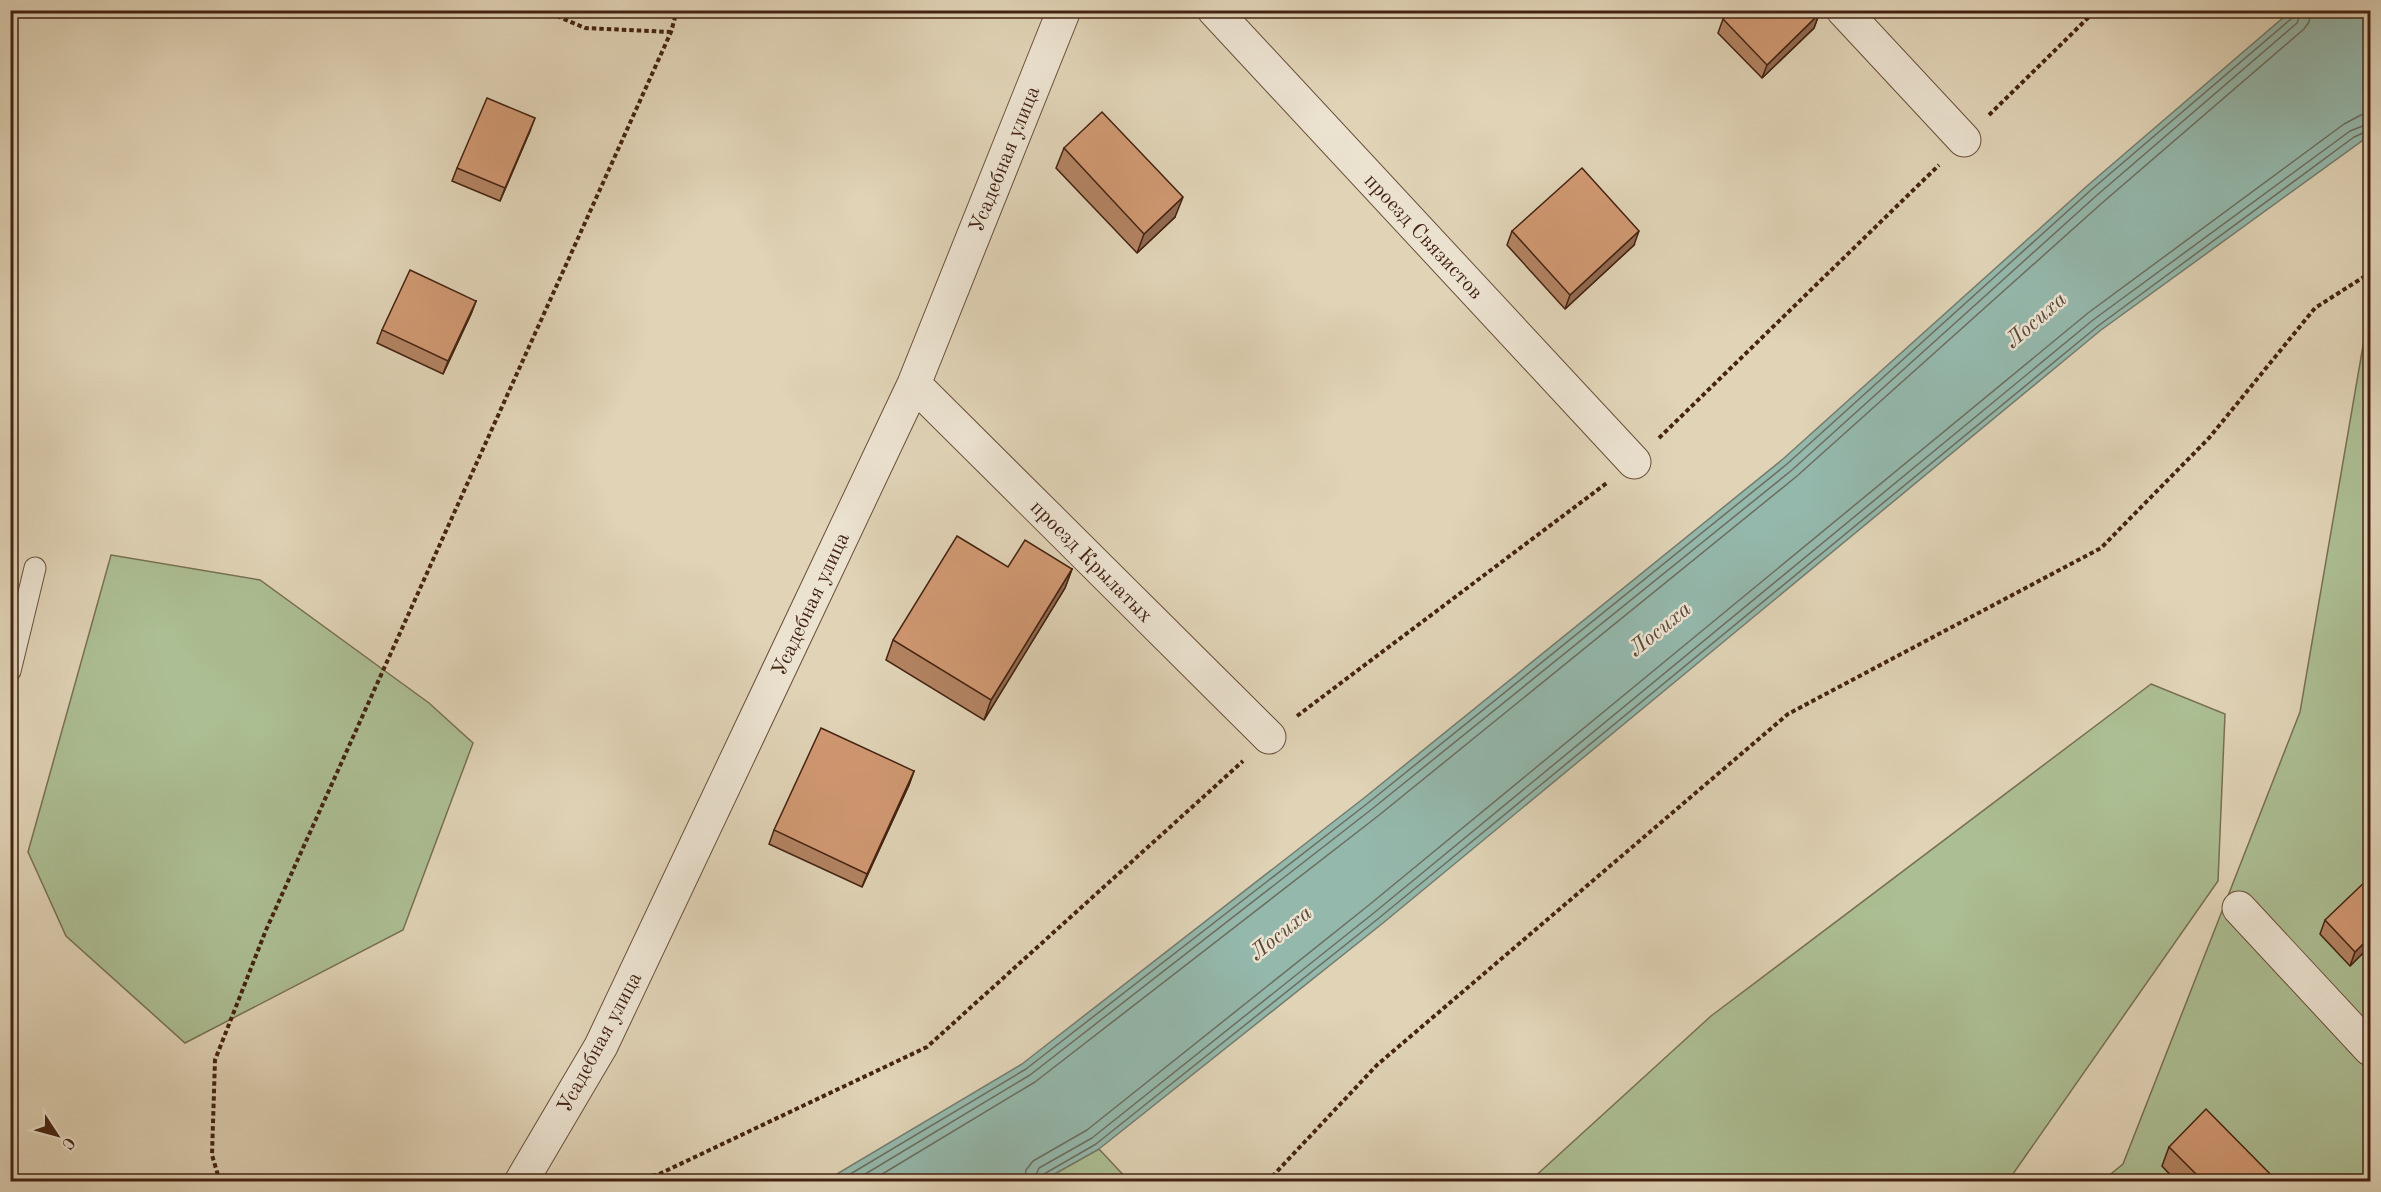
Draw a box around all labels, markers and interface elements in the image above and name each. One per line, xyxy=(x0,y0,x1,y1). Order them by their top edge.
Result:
street label: Усадебная улица xyxy=(966,83,1044,236)
street label: проезд Связистов xyxy=(1360,170,1486,304)
water label: Лосиха xyxy=(2001,288,2071,353)
street label: проезд Крылатых xyxy=(1026,497,1156,627)
street label: Усадебная улица xyxy=(769,530,854,680)
water label: Лосиха xyxy=(1625,598,1696,661)
water label: Лосиха xyxy=(1246,902,1317,965)
street label: Усадебная улица xyxy=(554,969,646,1116)
north arrow xyxy=(27,1105,87,1165)
text: С xyxy=(58,1134,77,1152)

